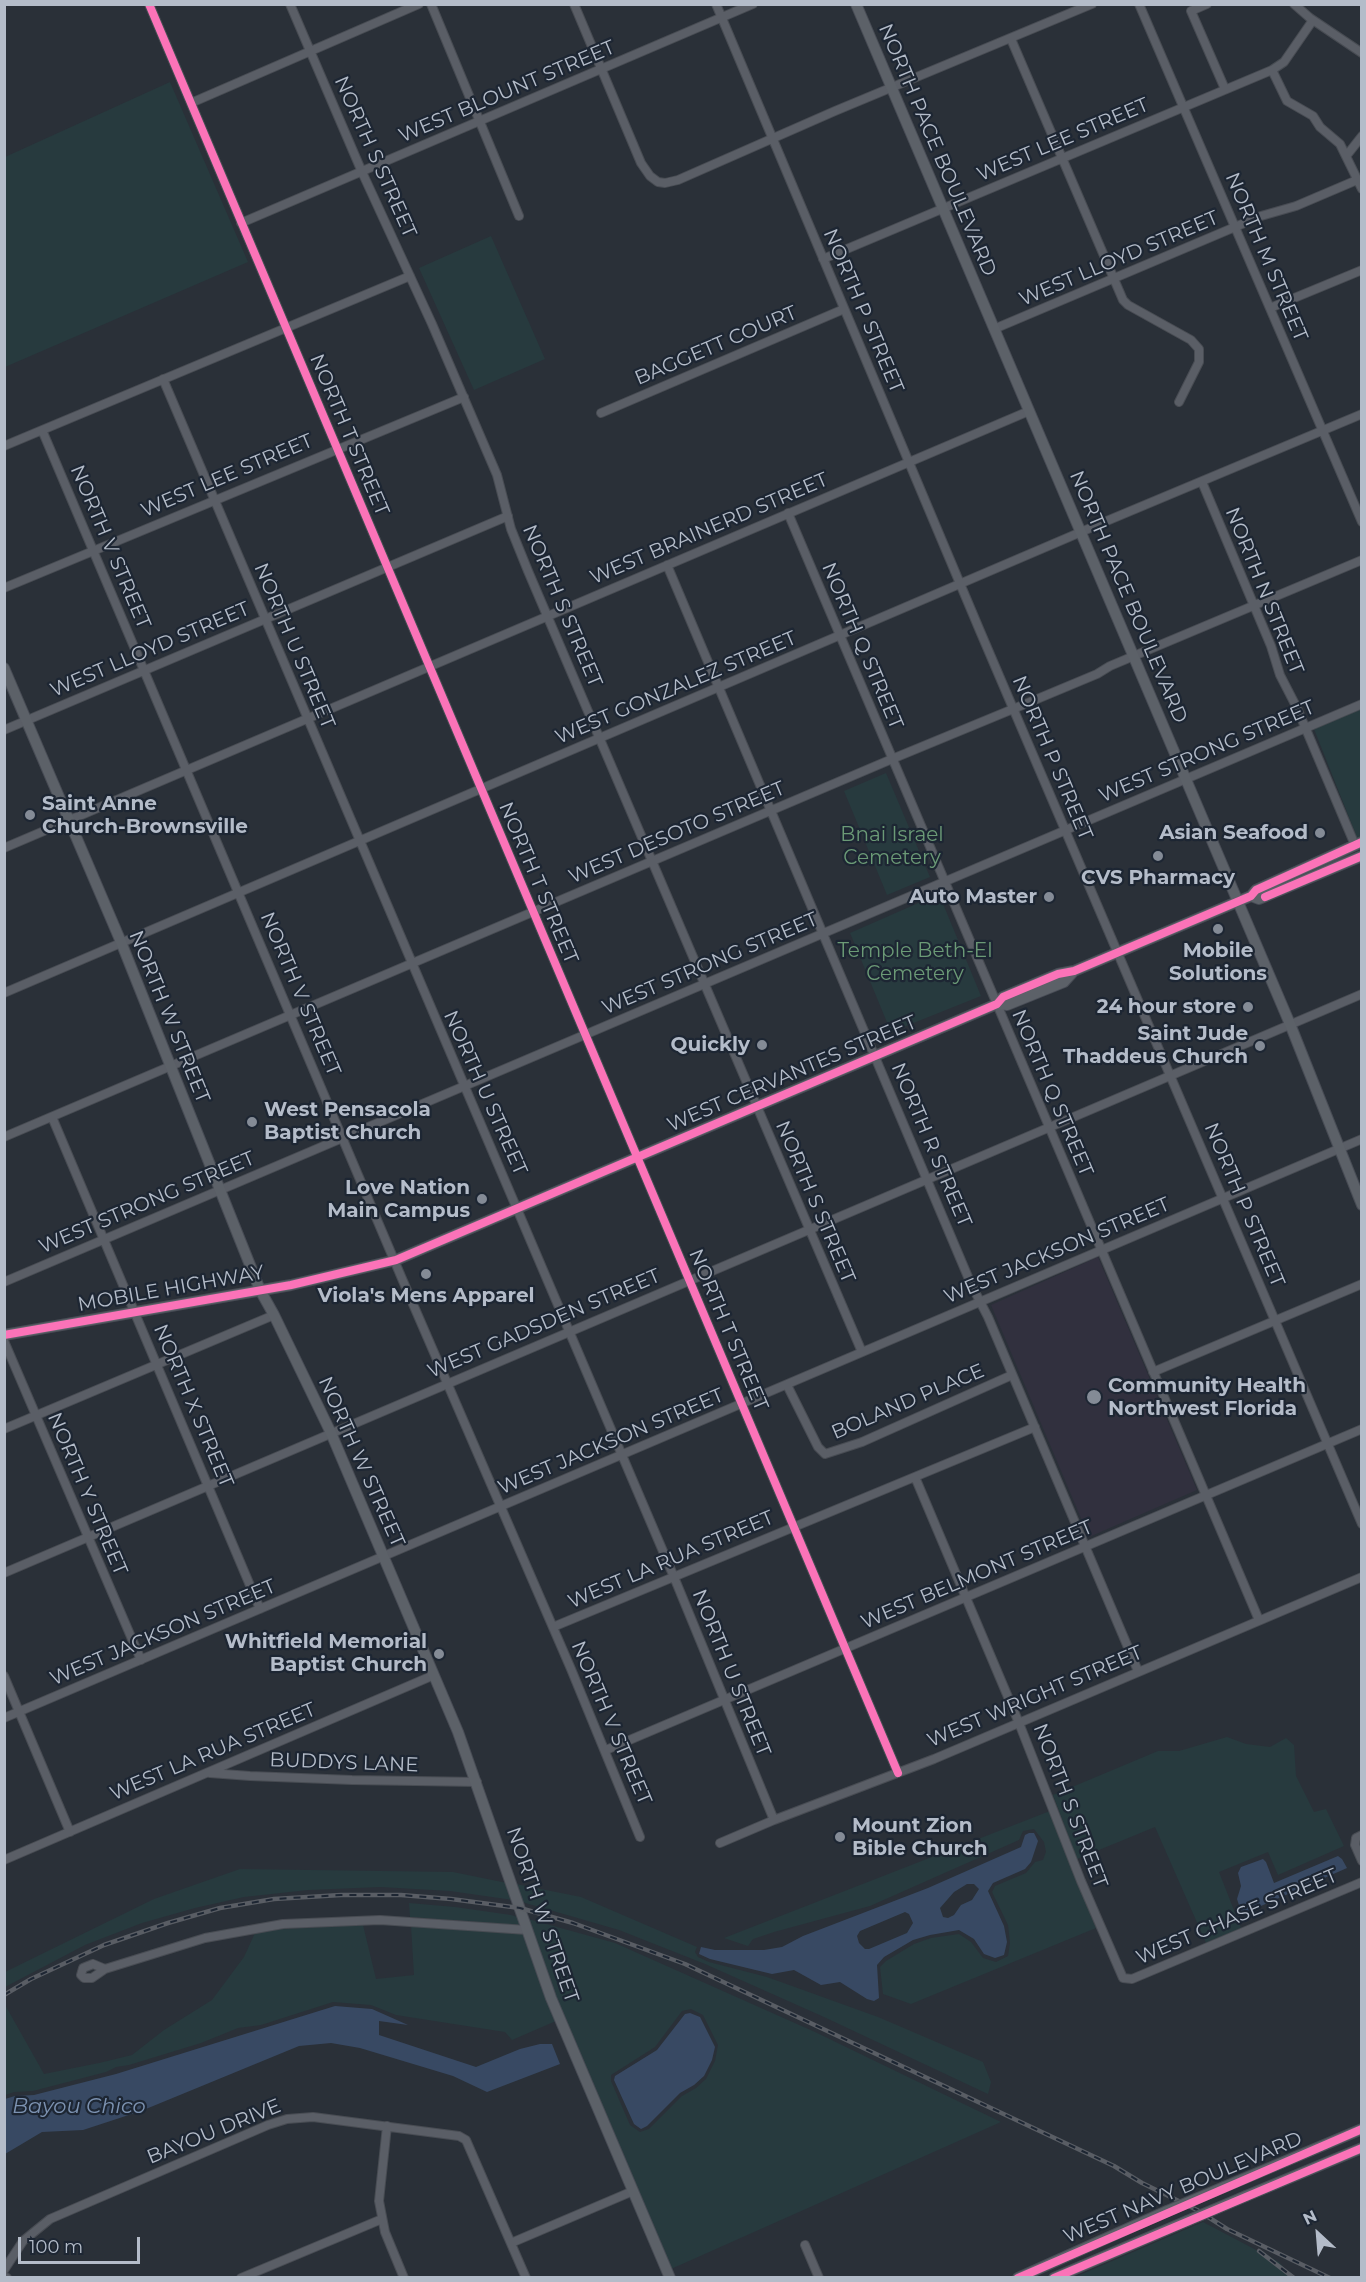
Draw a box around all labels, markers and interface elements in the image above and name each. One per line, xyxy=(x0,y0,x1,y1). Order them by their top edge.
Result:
street label: NORTH PACE BOULEVARD xyxy=(873,20,1001,280)
street label: WEST BLOUNT STREET xyxy=(395,36,619,148)
street label: NORTH S STREET xyxy=(329,73,421,241)
street label: WEST LEE STREET xyxy=(974,93,1152,187)
street label: NORTH M STREET xyxy=(1220,169,1312,345)
street label: WEST LLOYD STREET xyxy=(1016,206,1222,312)
street label: NORTH P STREET xyxy=(818,225,908,397)
street label: BAGGETT COURT xyxy=(631,301,801,391)
street label: NORTH T STREET xyxy=(304,351,394,519)
street label: WEST LEE STREET xyxy=(138,429,316,523)
street label: NORTH V STREET xyxy=(65,461,155,633)
street label: NORTH PACE BOULEVARD xyxy=(1064,467,1192,727)
street label: WEST BRAINERD STREET xyxy=(586,468,832,590)
street label: NORTH N STREET xyxy=(1220,504,1308,678)
street label: NORTH S STREET xyxy=(517,521,607,691)
street label: NORTH Q STREET xyxy=(816,559,908,733)
street label: NORTH U STREET xyxy=(248,560,340,732)
street label: WEST LLOYD STREET xyxy=(47,597,253,703)
street label: WEST GONZALEZ STREET xyxy=(552,626,800,750)
street label: NORTH P STREET xyxy=(1007,672,1097,844)
street label: WEST STRONG STREET xyxy=(1095,696,1319,808)
street label: WEST DESOTO STREET xyxy=(565,777,789,889)
place label: Saint Anne Church-Brownsville xyxy=(42,792,248,839)
street label: NORTH T STREET xyxy=(493,799,583,967)
marker: Saint Anne Church-Brownsville xyxy=(23,808,37,822)
place label: Asian Seafood xyxy=(1159,821,1308,845)
park label: Bnai Israel Cemetery xyxy=(840,823,944,870)
marker: Asian Seafood xyxy=(1313,826,1327,840)
marker: CVS Pharmacy xyxy=(1151,849,1165,863)
place label: CVS Pharmacy xyxy=(1081,866,1235,890)
place label: Auto Master xyxy=(909,885,1037,909)
marker: Auto Master xyxy=(1042,890,1056,904)
street label: NORTH V STREET xyxy=(255,908,345,1080)
street label: WEST STRONG STREET xyxy=(598,908,822,1020)
marker: Mobile Solutions xyxy=(1211,922,1225,936)
street label: NORTH W STREET xyxy=(123,927,215,1107)
park label: Temple Beth-El Cemetery xyxy=(837,939,993,986)
place label: Mobile Solutions xyxy=(1169,939,1267,986)
place label: 24 hour store xyxy=(1097,995,1236,1019)
marker: 24 hour store xyxy=(1241,1000,1255,1014)
street label: NORTH Q STREET xyxy=(1006,1006,1098,1180)
street label: NORTH U STREET xyxy=(438,1007,532,1179)
street label: WEST CERVANTES STREET xyxy=(664,1010,920,1138)
place label: Saint Jude Thaddeus Church xyxy=(1063,1022,1248,1069)
place label: Quickly xyxy=(671,1033,750,1057)
marker: Quickly xyxy=(755,1038,769,1052)
marker: Saint Jude Thaddeus Church xyxy=(1253,1039,1267,1053)
street label: NORTH R STREET xyxy=(886,1059,976,1231)
place label: West Pensacola Baptist Church xyxy=(264,1098,431,1145)
marker: West Pensacola Baptist Church xyxy=(245,1115,259,1129)
street label: NORTH S STREET xyxy=(770,1117,860,1287)
street label: NORTH P STREET xyxy=(1199,1119,1289,1291)
street label: WEST STRONG STREET xyxy=(35,1147,259,1259)
place label: Love Nation Main Campus xyxy=(327,1176,470,1223)
marker: Love Nation Main Campus xyxy=(475,1192,489,1206)
street label: WEST JACKSON STREET xyxy=(940,1192,1174,1310)
street label: NORTH T STREET xyxy=(683,1246,773,1414)
street label: MOBILE HIGHWAY xyxy=(76,1261,266,1317)
street label: WEST GADSDEN STREET xyxy=(424,1264,664,1384)
marker: Viola's Mens Apparel xyxy=(419,1267,433,1281)
place label: Viola's Mens Apparel xyxy=(317,1284,535,1308)
street label: NORTH X STREET xyxy=(148,1321,238,1491)
street label: BOLAND PLACE xyxy=(828,1359,988,1445)
street label: NORTH W STREET xyxy=(313,1373,409,1551)
place label: Community Health Northwest Florida xyxy=(1108,1374,1306,1421)
street label: WEST JACKSON STREET xyxy=(494,1383,728,1501)
marker: Community Health Northwest Florida xyxy=(1085,1388,1103,1406)
street label: NORTH Y STREET xyxy=(42,1409,132,1579)
street label: WEST LA RUA STREET xyxy=(564,1506,778,1614)
street label: WEST BELMONT STREET xyxy=(857,1515,1097,1635)
street label: WEST JACKSON STREET xyxy=(46,1574,280,1692)
street label: NORTH U STREET xyxy=(687,1586,775,1760)
place label: Whitfield Memorial Baptist Church xyxy=(225,1630,427,1677)
street label: NORTH V STREET xyxy=(566,1637,656,1809)
street label: WEST WRIGHT STREET xyxy=(924,1641,1146,1753)
marker: Whitfield Memorial Baptist Church xyxy=(432,1647,446,1661)
street label: WEST LA RUA STREET xyxy=(106,1698,320,1806)
street label: NORTH S STREET xyxy=(1028,1720,1112,1892)
street label: BUDDYS LANE xyxy=(269,1748,419,1778)
place label: Mount Zion Bible Church xyxy=(852,1814,987,1861)
street label: NORTH W STREET xyxy=(501,1824,583,2006)
marker: Mount Zion Bible Church xyxy=(833,1830,847,1844)
street label: WEST CHASE STREET xyxy=(1133,1864,1341,1970)
water label: Bayou Chico xyxy=(12,2094,146,2120)
street label: BAYOU DRIVE xyxy=(144,2094,284,2170)
street label: WEST NAVY BOULEVARD xyxy=(1060,2127,1306,2249)
north arrow xyxy=(1288,2204,1348,2264)
text: N xyxy=(1300,2206,1320,2229)
scale bar xyxy=(21,2225,142,2263)
text: 100 m xyxy=(29,2236,83,2258)

